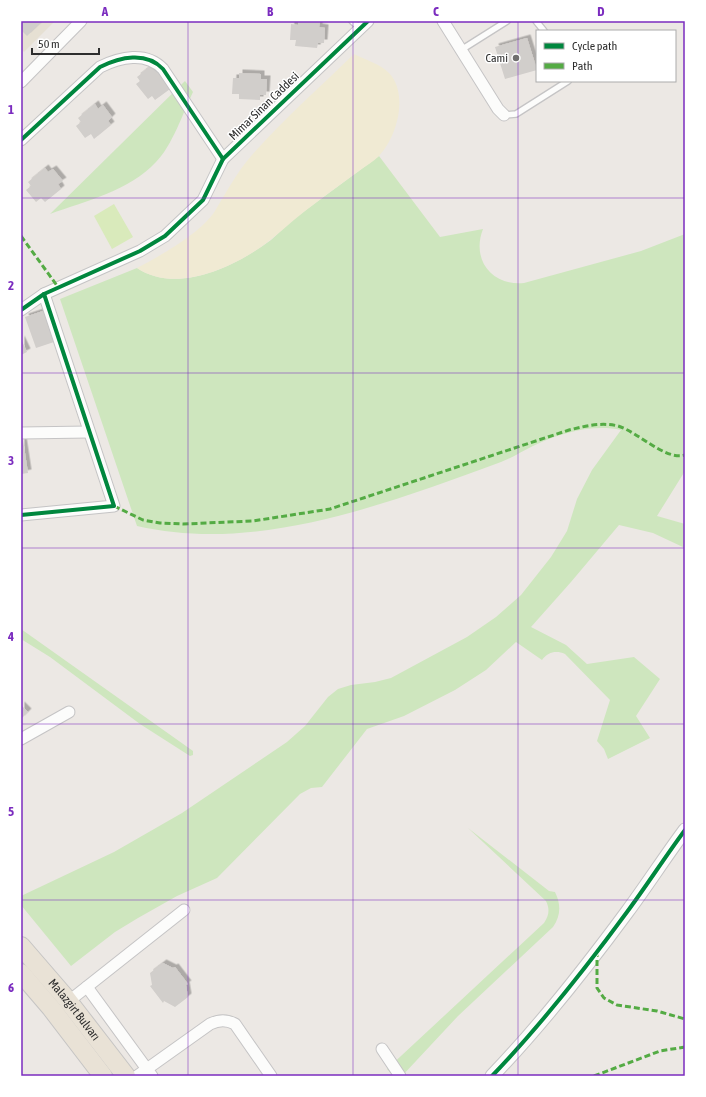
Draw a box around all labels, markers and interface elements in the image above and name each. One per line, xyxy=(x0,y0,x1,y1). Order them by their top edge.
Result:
text: A xyxy=(101,4,109,19)
text: B xyxy=(267,4,274,19)
text: C xyxy=(433,4,439,19)
text: D xyxy=(597,4,605,19)
scale bar xyxy=(32,30,99,56)
legend xyxy=(536,30,676,82)
text: 50 m xyxy=(38,37,60,51)
text: Cycle path xyxy=(572,39,617,53)
place label: Cami xyxy=(486,51,508,65)
marker: Cami xyxy=(511,53,521,63)
text: Path xyxy=(572,59,593,73)
street label: Mimar Sinan Caddesi xyxy=(226,69,302,143)
text: 1 xyxy=(8,102,14,117)
text: 2 xyxy=(8,278,14,293)
text: 3 xyxy=(8,453,14,468)
text: 4 xyxy=(7,629,14,644)
text: 5 xyxy=(8,804,14,819)
street label: Malazgirt Bulvarı xyxy=(46,976,103,1043)
text: 6 xyxy=(8,980,14,995)

